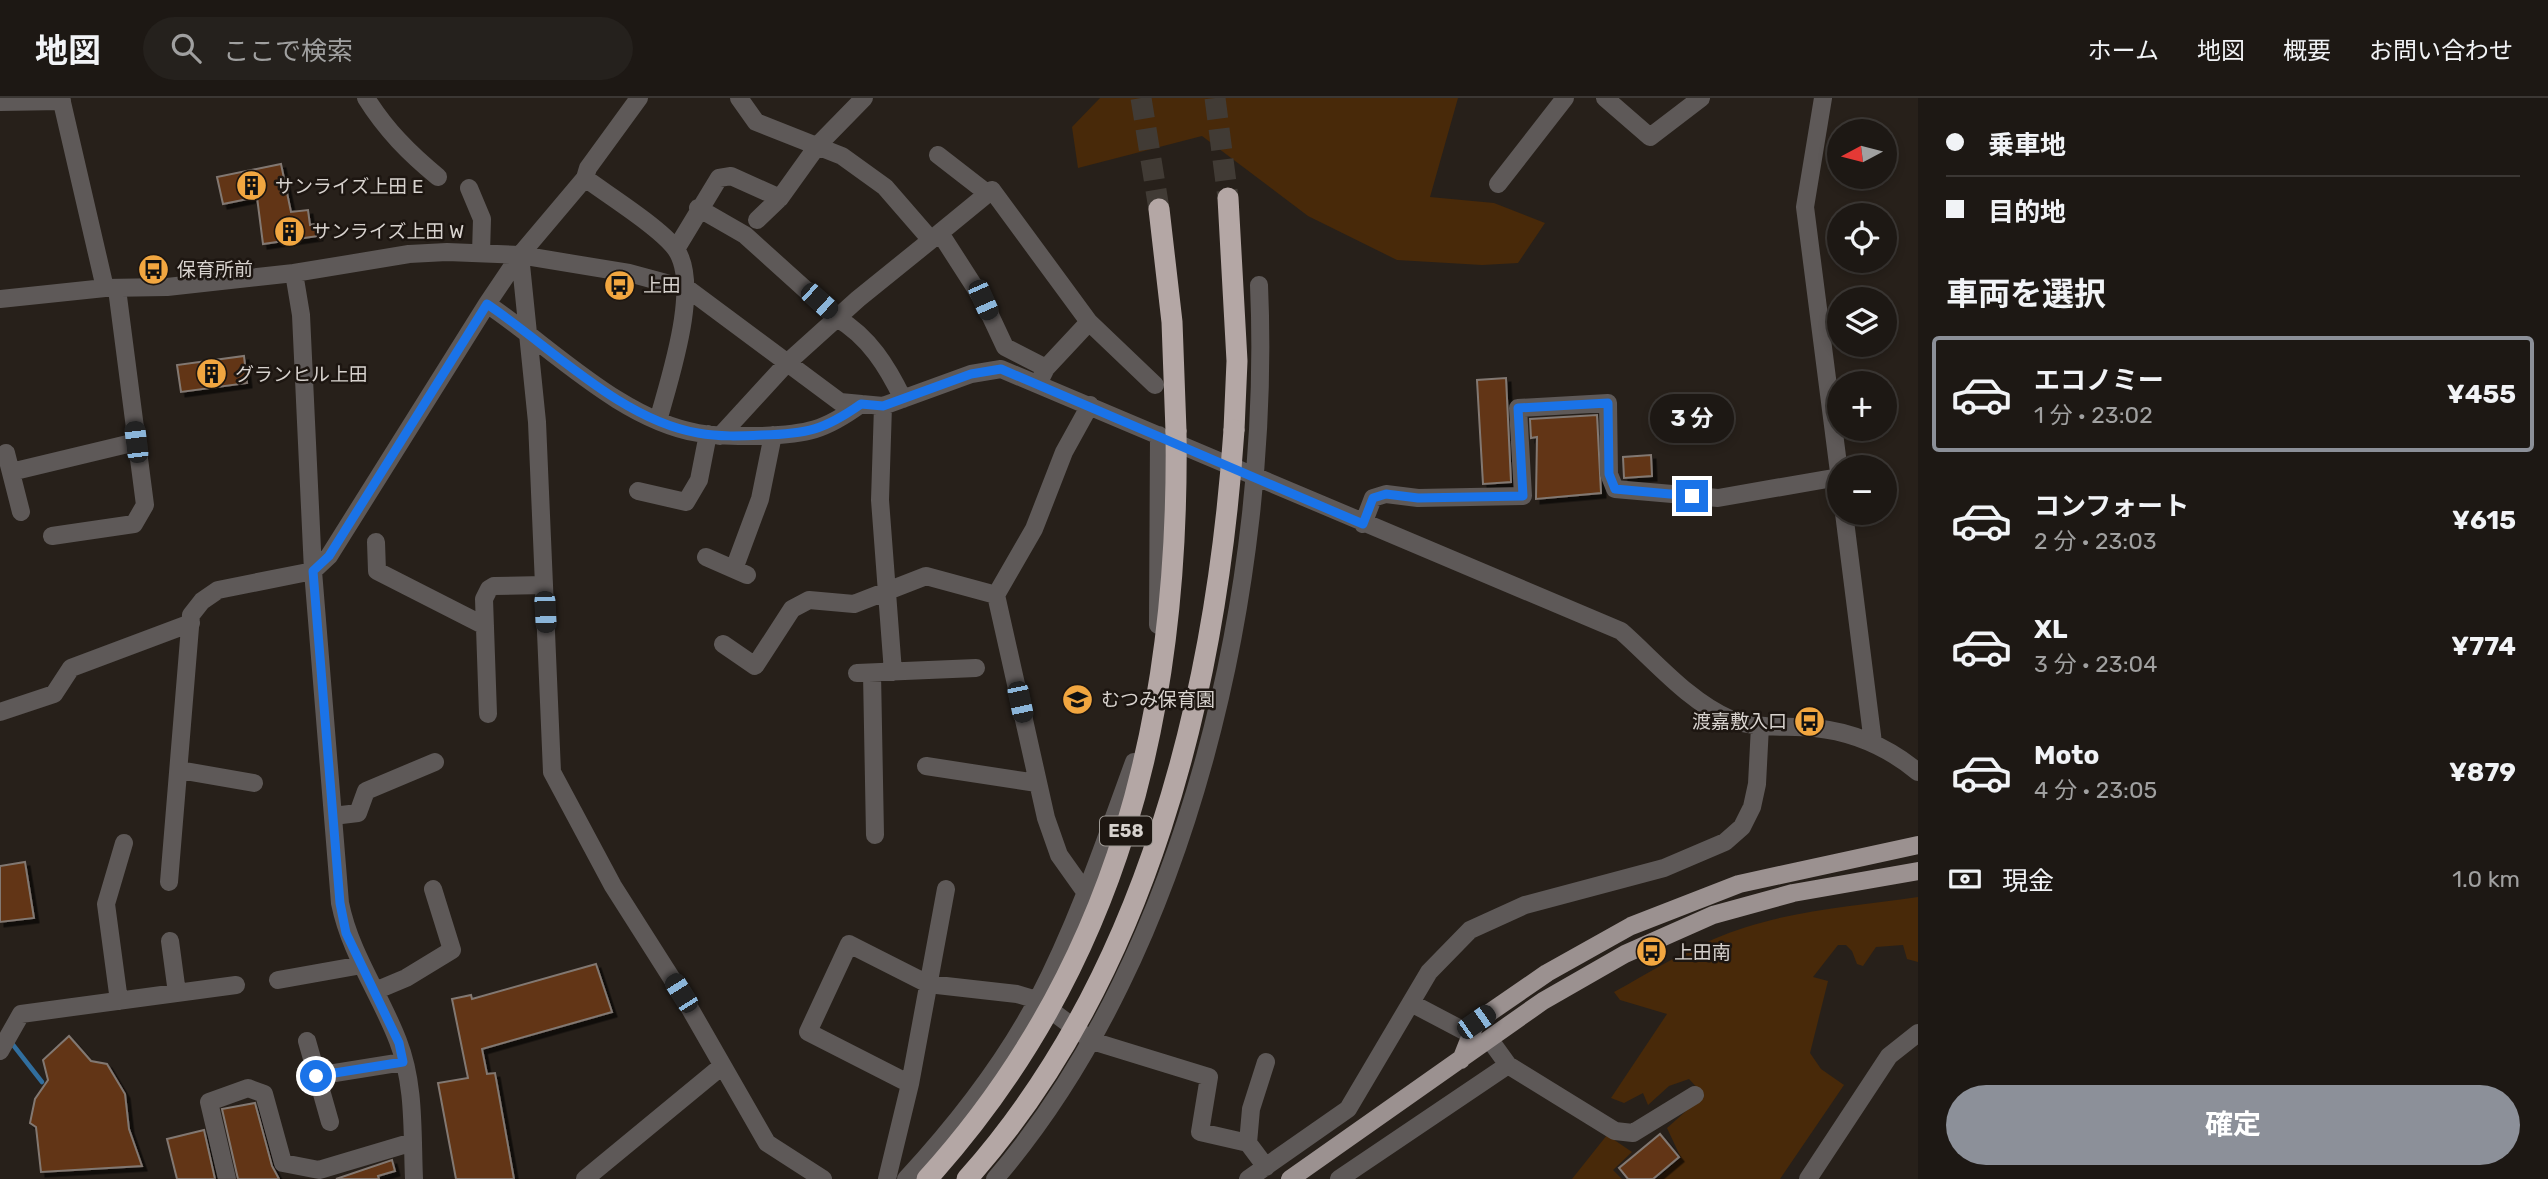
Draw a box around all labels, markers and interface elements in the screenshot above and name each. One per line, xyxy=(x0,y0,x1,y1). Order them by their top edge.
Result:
search box xyxy=(143,17,633,80)
icon: search xyxy=(167,29,205,67)
text: 地図 xyxy=(35,31,101,70)
text: ここで検索 xyxy=(223,36,353,67)
text: ホーム xyxy=(2088,37,2159,65)
text: 地図 xyxy=(2197,37,2245,65)
text: 概要 xyxy=(2283,37,2331,65)
text: お問い合わせ xyxy=(2369,37,2513,65)
north arrow xyxy=(1827,119,1897,189)
map controls xyxy=(1827,119,1897,525)
text: 乗車地 xyxy=(1988,130,2066,161)
building icon: サンライズ上田 E xyxy=(235,169,269,203)
place label: サンライズ上田 E xyxy=(275,175,424,198)
text: 目的地 xyxy=(1988,197,2066,228)
button: locate xyxy=(1827,203,1897,273)
building icon: サンライズ上田 W xyxy=(272,214,306,248)
place label: サンライズ上田 W xyxy=(312,220,464,243)
bus stop icon: 保育所前 xyxy=(137,252,171,286)
place label: 保育所前 xyxy=(177,258,253,281)
bus stop icon: 上田 xyxy=(603,268,637,302)
place label: 上田 xyxy=(643,274,681,297)
text: 車両を選択 xyxy=(1946,275,2106,313)
car xyxy=(965,277,1002,323)
car xyxy=(797,279,842,323)
button: layers xyxy=(1827,287,1897,357)
building icon: グランヒル上田 xyxy=(195,357,229,391)
place label: グランヒル上田 xyxy=(235,363,368,386)
icon: car xyxy=(1950,363,2013,426)
text: エコノミー xyxy=(2034,365,2164,396)
button: + xyxy=(1827,371,1897,441)
text: ¥455 xyxy=(2447,379,2516,410)
callout: 3 分 xyxy=(1650,394,1734,444)
text: 1 分 · 23:02 xyxy=(2034,401,2153,429)
text: 3 分 xyxy=(1670,404,1714,432)
car xyxy=(124,420,149,464)
button: − xyxy=(1827,455,1897,525)
route end xyxy=(1676,480,1708,512)
icon: car xyxy=(1950,489,2013,552)
text: コンフォート xyxy=(2034,491,2189,522)
text: ¥615 xyxy=(2452,505,2516,536)
text: 2 分 · 23:03 xyxy=(2034,527,2157,555)
car xyxy=(534,590,557,634)
text: XL xyxy=(2034,614,2067,645)
icon: car xyxy=(1950,615,2013,678)
text: ¥774 xyxy=(2451,631,2516,662)
text: 3 分 · 23:04 xyxy=(2034,650,2157,678)
car xyxy=(1006,679,1035,725)
school or university icon: むつみ保育園 xyxy=(1061,682,1095,716)
place label: むつみ保育園 xyxy=(1101,688,1215,711)
bus stop icon: 渡嘉敷入口 xyxy=(1793,704,1827,738)
place label: 渡嘉敷入口 xyxy=(1692,710,1787,733)
text: Moto xyxy=(2034,740,2099,771)
icon: car xyxy=(1950,741,2013,804)
text: ¥879 xyxy=(2449,757,2516,788)
text: 4 分 · 23:05 xyxy=(2034,776,2157,804)
road number: E58 xyxy=(1100,816,1152,846)
icon: cash xyxy=(1946,860,1984,898)
text: 1.0 km xyxy=(2452,865,2520,893)
text: 現金 xyxy=(2002,866,2054,897)
bus stop icon: 上田南 xyxy=(1634,935,1668,969)
place label: 上田南 xyxy=(1674,941,1731,964)
car xyxy=(661,970,702,1016)
car xyxy=(1453,1001,1500,1043)
route start xyxy=(300,1060,332,1092)
button: 確定 xyxy=(1946,1085,2520,1165)

